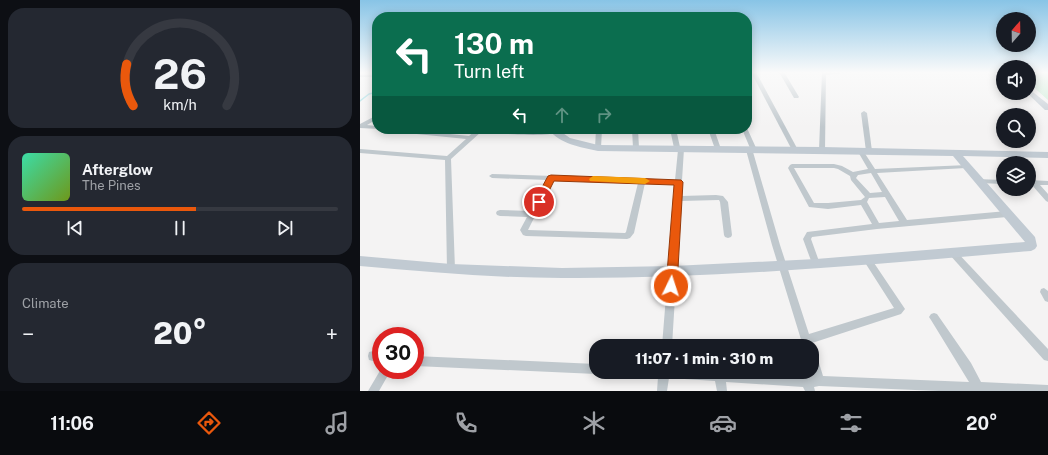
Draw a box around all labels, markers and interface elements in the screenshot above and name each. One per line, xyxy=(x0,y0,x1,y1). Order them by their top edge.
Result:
north arrow xyxy=(996,12,1036,52)
map controls xyxy=(996,12,1036,196)
text: 130 m xyxy=(454,27,534,60)
icon: left xyxy=(388,28,440,80)
text: 26 xyxy=(153,49,207,98)
button: sound xyxy=(996,60,1036,100)
text: Turn left xyxy=(454,61,524,82)
text: km/h xyxy=(163,95,197,112)
icon: left xyxy=(509,104,531,126)
icon: ahead xyxy=(551,104,573,126)
icon: right xyxy=(593,104,615,126)
button: search xyxy=(996,108,1036,148)
button: layers xyxy=(996,156,1036,196)
text: Afterglow xyxy=(82,161,153,178)
text: The Pines xyxy=(82,178,141,193)
pin xyxy=(522,185,556,219)
icon: arrive xyxy=(528,191,550,213)
icon: previous xyxy=(64,217,86,239)
icon: pause xyxy=(169,217,191,239)
icon: next xyxy=(274,217,296,239)
position arrow xyxy=(650,265,692,307)
text: Climate xyxy=(22,296,69,311)
text: 20° xyxy=(153,315,207,351)
text: − xyxy=(22,321,34,347)
text: + xyxy=(326,321,338,347)
speed limit sign: 30 xyxy=(372,327,424,379)
text: 11:07 · 1 min · 310 m xyxy=(635,350,773,367)
icon: directions xyxy=(195,409,223,437)
icon: music xyxy=(323,409,351,437)
icon: phone xyxy=(452,409,480,437)
icon: climate xyxy=(580,409,608,437)
icon: car xyxy=(709,409,737,437)
icon: filters xyxy=(837,409,865,437)
text: 11:06 xyxy=(50,413,94,434)
text: 20° xyxy=(966,413,998,434)

